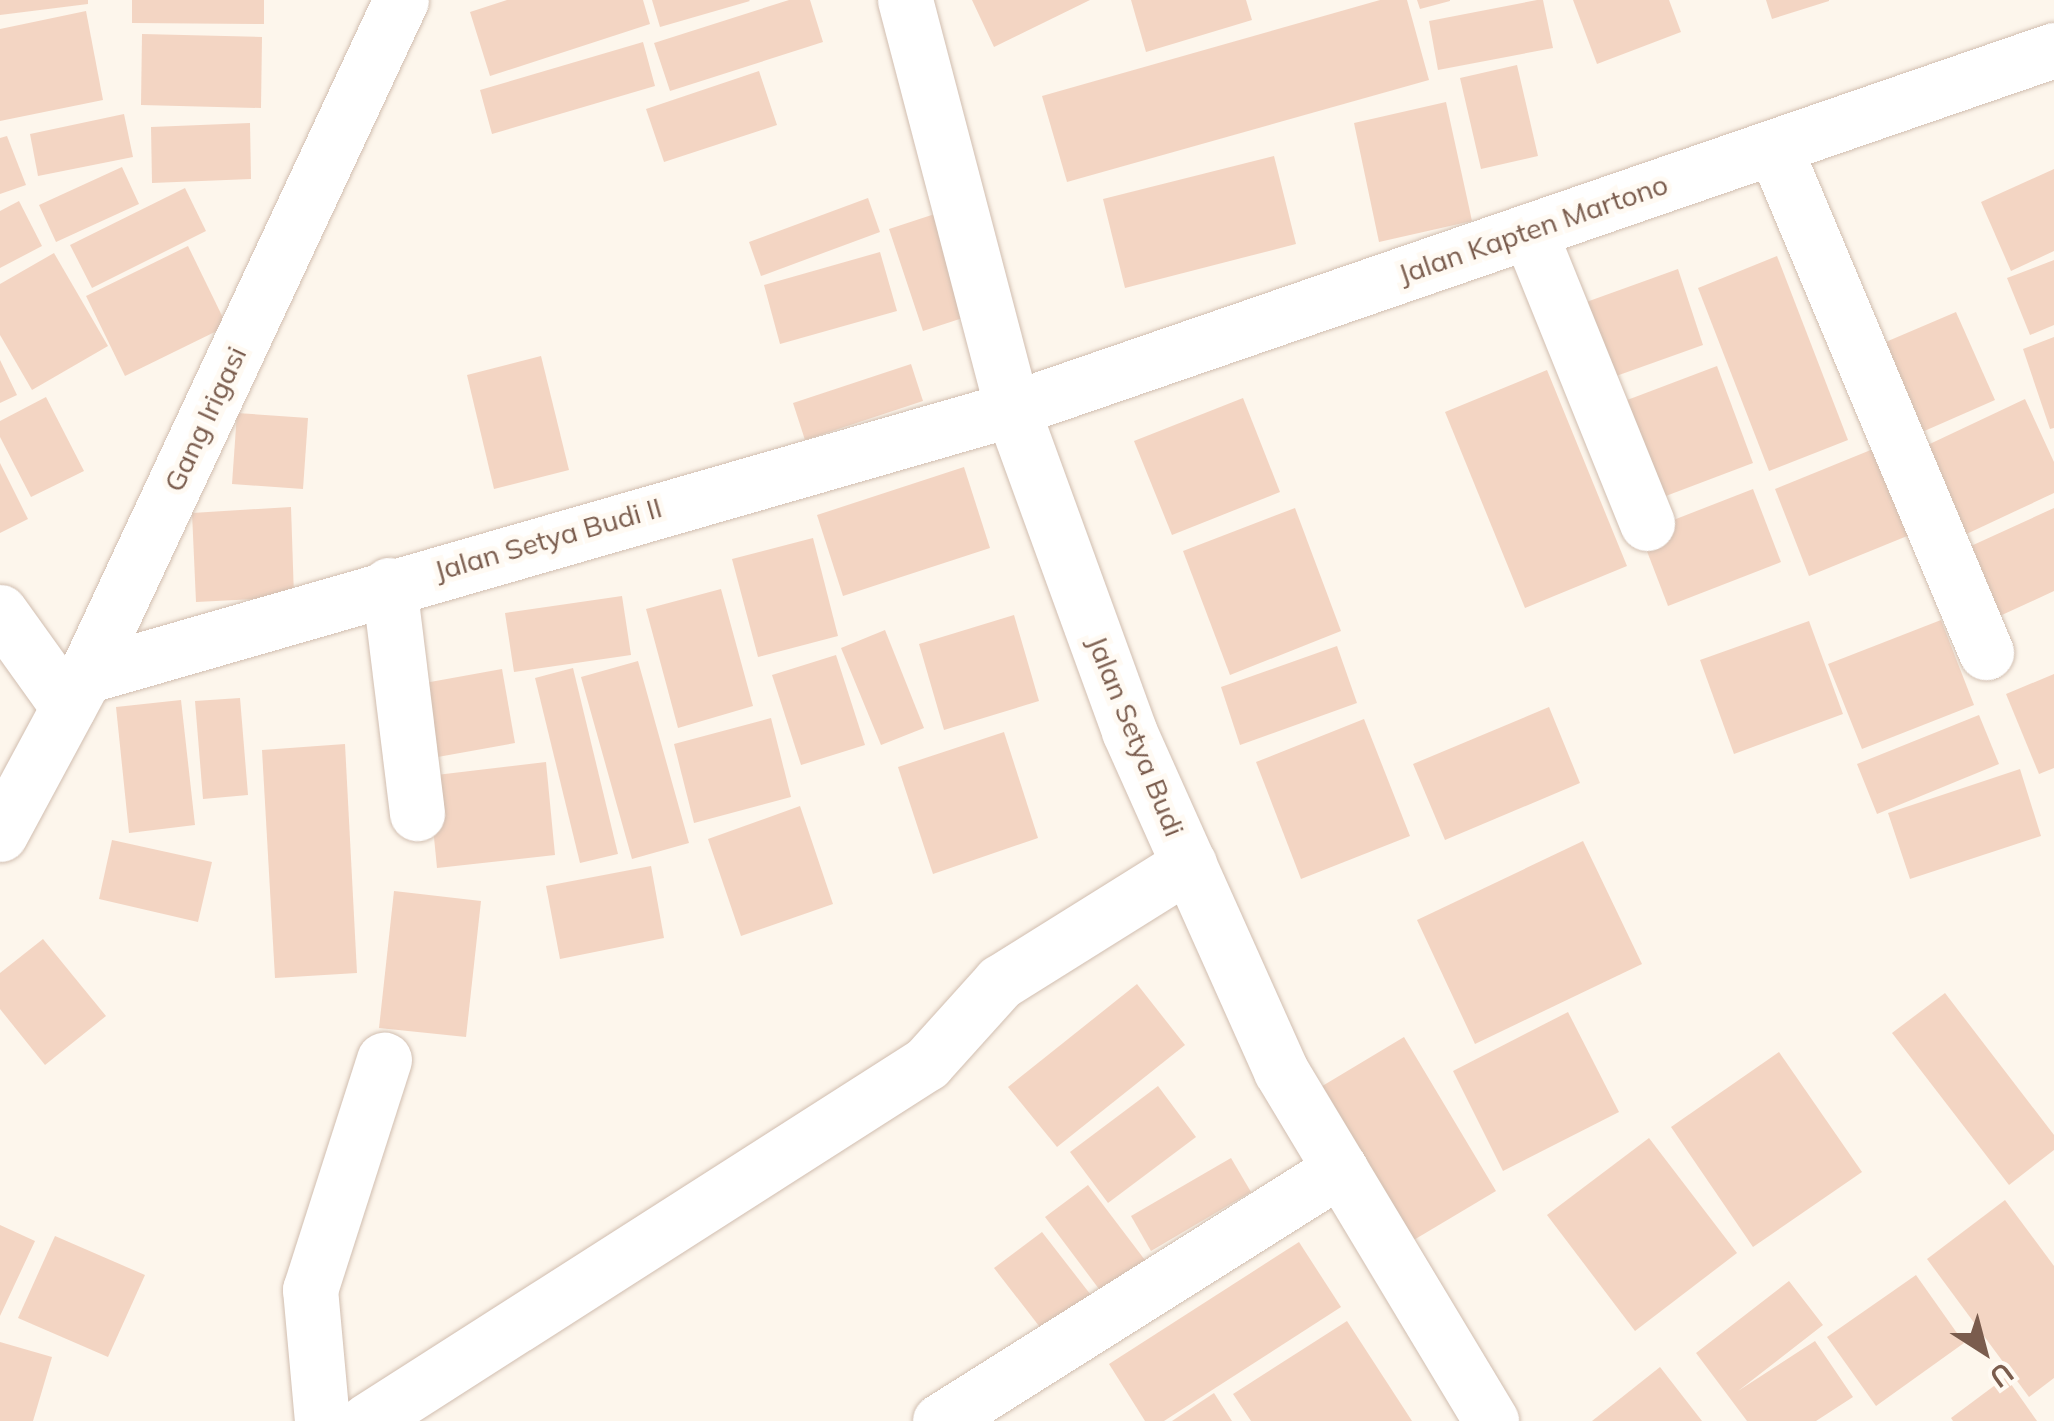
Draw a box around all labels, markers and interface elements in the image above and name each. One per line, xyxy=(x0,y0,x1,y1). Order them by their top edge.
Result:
street label: Jalan Kapten Martono xyxy=(1394,167,1672,291)
street label: Gang Irigasi xyxy=(157,341,253,497)
street label: Jalan Setya Budi II xyxy=(430,490,666,588)
street label: Jalan Setya Budi xyxy=(1080,631,1192,841)
north arrow xyxy=(1934,1301,2034,1401)
text: U xyxy=(1983,1355,2021,1396)

